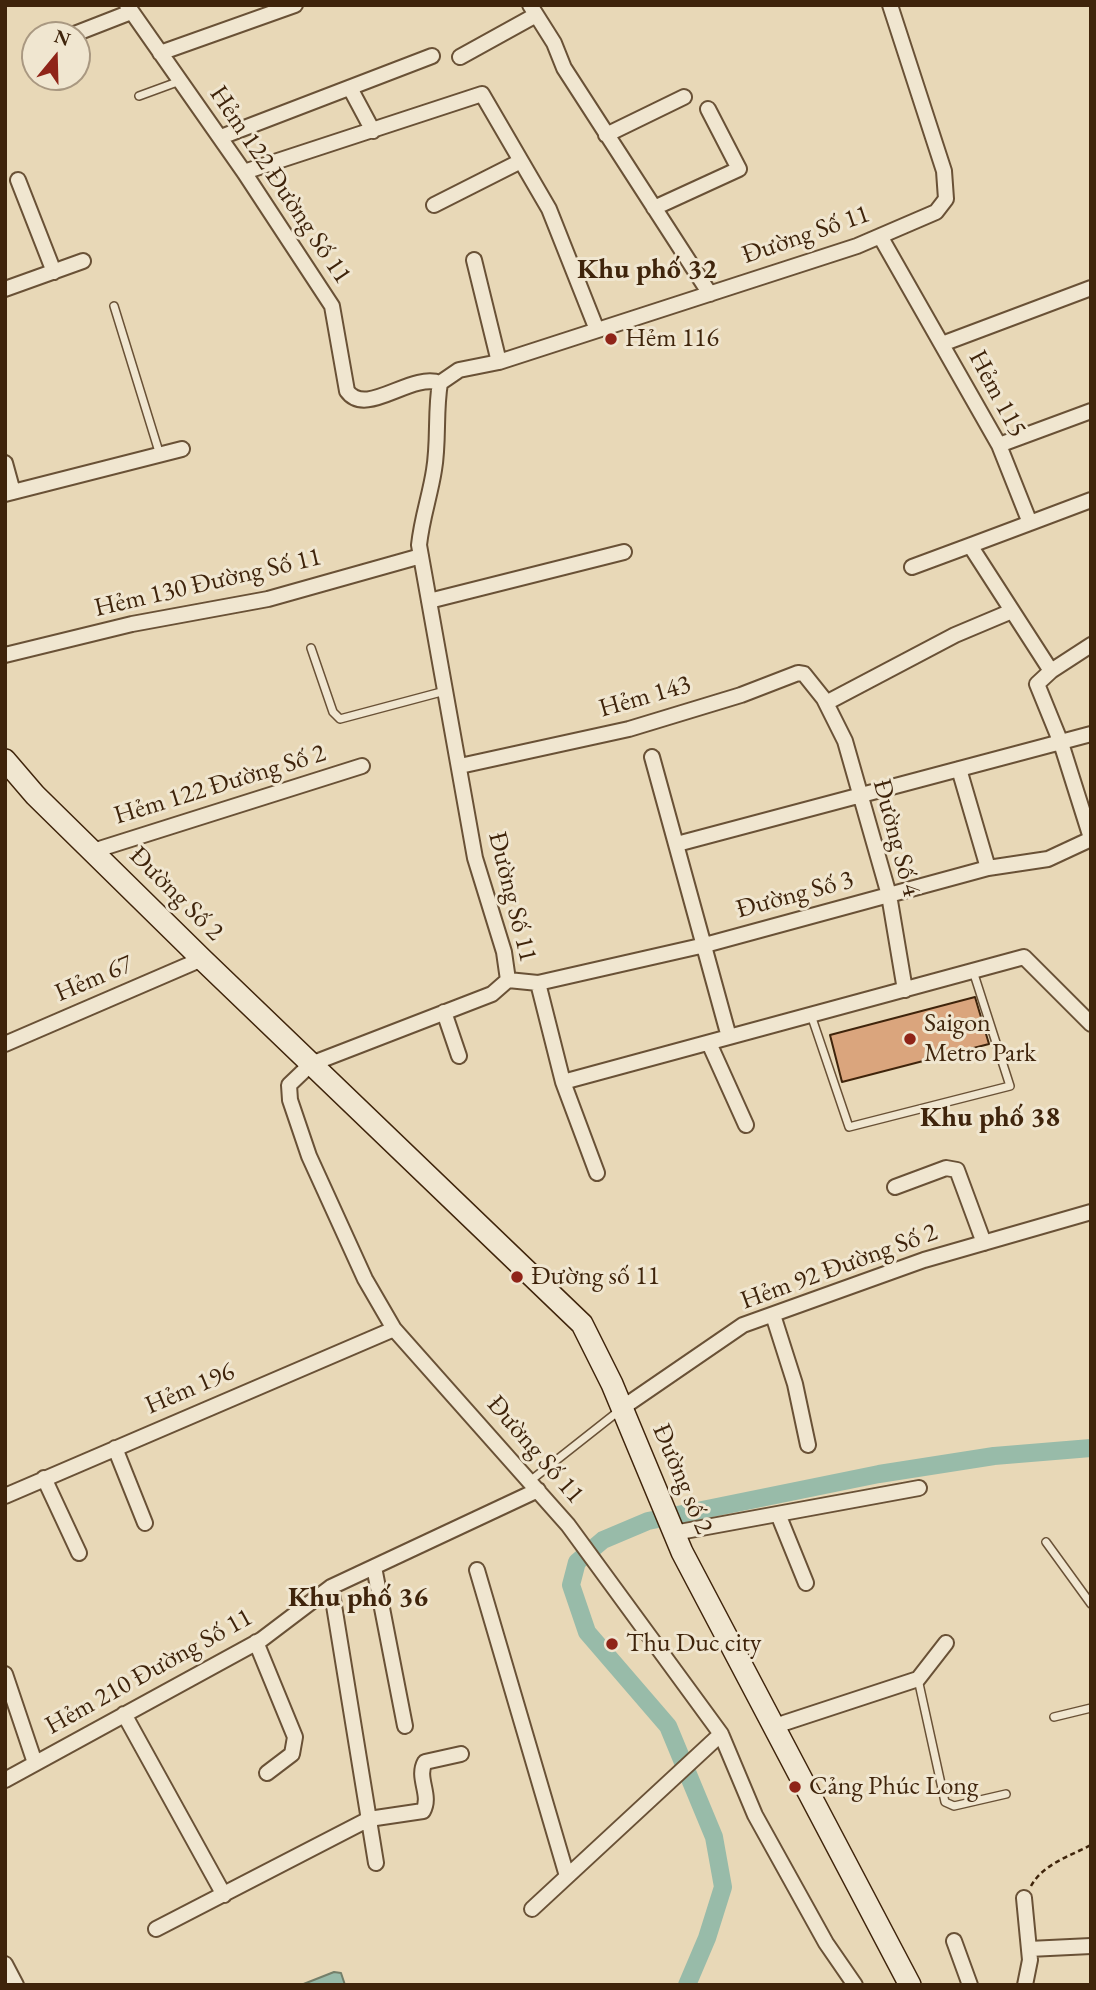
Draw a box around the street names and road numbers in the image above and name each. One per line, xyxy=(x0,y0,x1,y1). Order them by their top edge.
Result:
street label: Hẻm 122 Đường Số 11 xyxy=(202,80,358,290)
street label: Đường Số 11 xyxy=(738,199,874,271)
street label: Hẻm 115 xyxy=(961,345,1033,443)
street label: Hẻm 130 Đường Số 11 xyxy=(91,542,325,624)
street label: Hẻm 143 xyxy=(595,669,695,725)
street label: Hẻm 122 Đường Số 2 xyxy=(110,738,330,832)
street label: Đường Số 4 xyxy=(865,776,927,900)
street label: Đường Số 11 xyxy=(481,829,543,965)
street label: Đường Số 2 xyxy=(122,840,230,948)
street label: Đường Số 3 xyxy=(733,864,857,926)
street label: Hẻm 67 xyxy=(50,949,138,1009)
street label: Hẻm 92 Đường Số 2 xyxy=(736,1217,942,1317)
street label: Hẻm 196 xyxy=(141,1356,239,1422)
street label: Đường Số 11 xyxy=(480,1390,590,1510)
street label: Đường số 2 xyxy=(645,1419,719,1539)
street label: Hẻm 210 Đường Số 11 xyxy=(40,1602,258,1742)

